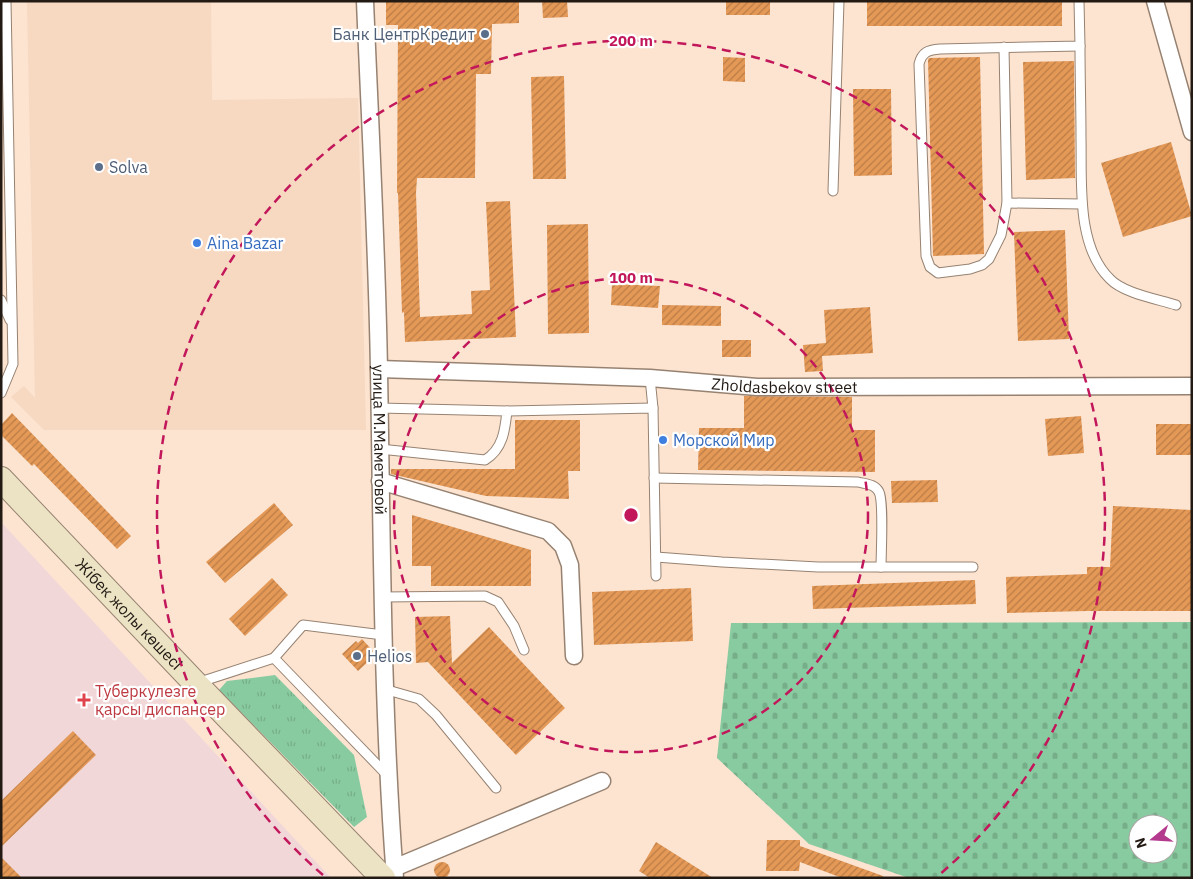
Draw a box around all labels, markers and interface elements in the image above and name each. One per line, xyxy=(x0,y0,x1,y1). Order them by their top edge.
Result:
place label: Банк ЦентрКредит xyxy=(333,24,475,44)
marker: Банк ЦентрКредит xyxy=(479,28,491,40)
text: 200 m xyxy=(609,31,653,50)
place label: Solva xyxy=(109,157,148,177)
marker: Solva xyxy=(93,161,105,173)
place label: Aina Bazar xyxy=(207,233,284,253)
marker: Aina Bazar xyxy=(191,237,203,249)
text: 100 m xyxy=(609,268,653,287)
street label: улица М.Маметовой xyxy=(369,364,391,515)
street label: Zholdasbekov street xyxy=(711,373,858,397)
place label: Морской Мир xyxy=(673,430,775,450)
marker: Морской Мир xyxy=(657,434,669,446)
centre of rings xyxy=(622,506,640,524)
street label: Жібек жолы көшесі xyxy=(71,554,187,674)
place label: Helios xyxy=(367,646,412,666)
marker: Helios xyxy=(351,650,363,662)
place label: Туберкулезге қарсы диспансер xyxy=(95,681,225,719)
marker: Туберкулезге қарсы диспансер xyxy=(77,693,91,707)
north arrow xyxy=(1128,814,1178,864)
text: N xyxy=(1131,835,1151,851)

